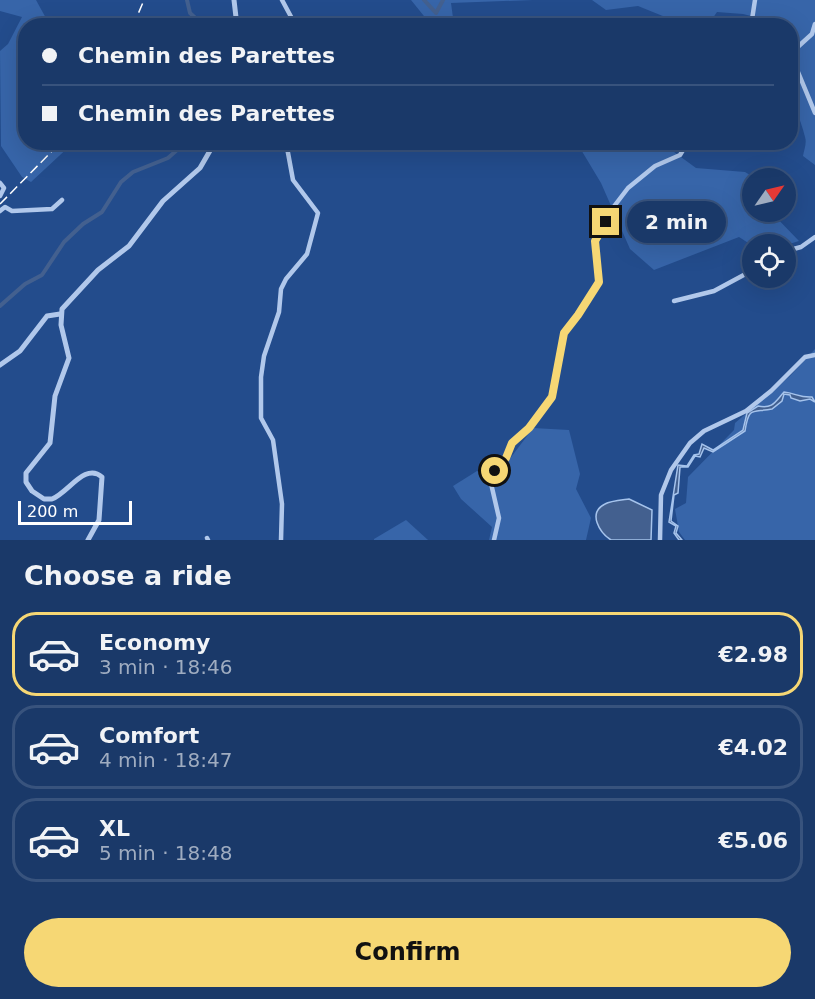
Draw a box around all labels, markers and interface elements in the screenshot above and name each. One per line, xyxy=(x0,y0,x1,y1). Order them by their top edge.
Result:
text: Chemin des Parettes xyxy=(78,43,335,68)
text: Chemin des Parettes xyxy=(78,101,335,126)
north arrow xyxy=(742,168,796,222)
map controls xyxy=(742,168,796,288)
callout: 2 min xyxy=(627,201,726,243)
route end xyxy=(592,208,619,235)
text: 2 min xyxy=(645,210,708,234)
button: locate xyxy=(742,234,796,288)
route start xyxy=(481,457,508,484)
scale bar xyxy=(18,498,132,526)
text: 200 m xyxy=(27,502,78,521)
text: Choose a ride xyxy=(24,560,232,591)
icon: car xyxy=(27,627,81,681)
text: Economy xyxy=(99,630,210,655)
text: €2.98 xyxy=(718,642,788,667)
text: 3 min · 18:46 xyxy=(99,655,233,679)
icon: car xyxy=(27,720,81,774)
text: Comfort xyxy=(99,723,199,748)
text: €4.02 xyxy=(718,735,788,760)
text: 4 min · 18:47 xyxy=(99,748,233,772)
icon: car xyxy=(27,813,81,867)
text: XL xyxy=(99,816,130,841)
text: €5.06 xyxy=(718,828,788,853)
text: 5 min · 18:48 xyxy=(99,841,233,865)
button: Confirm xyxy=(24,918,791,987)

